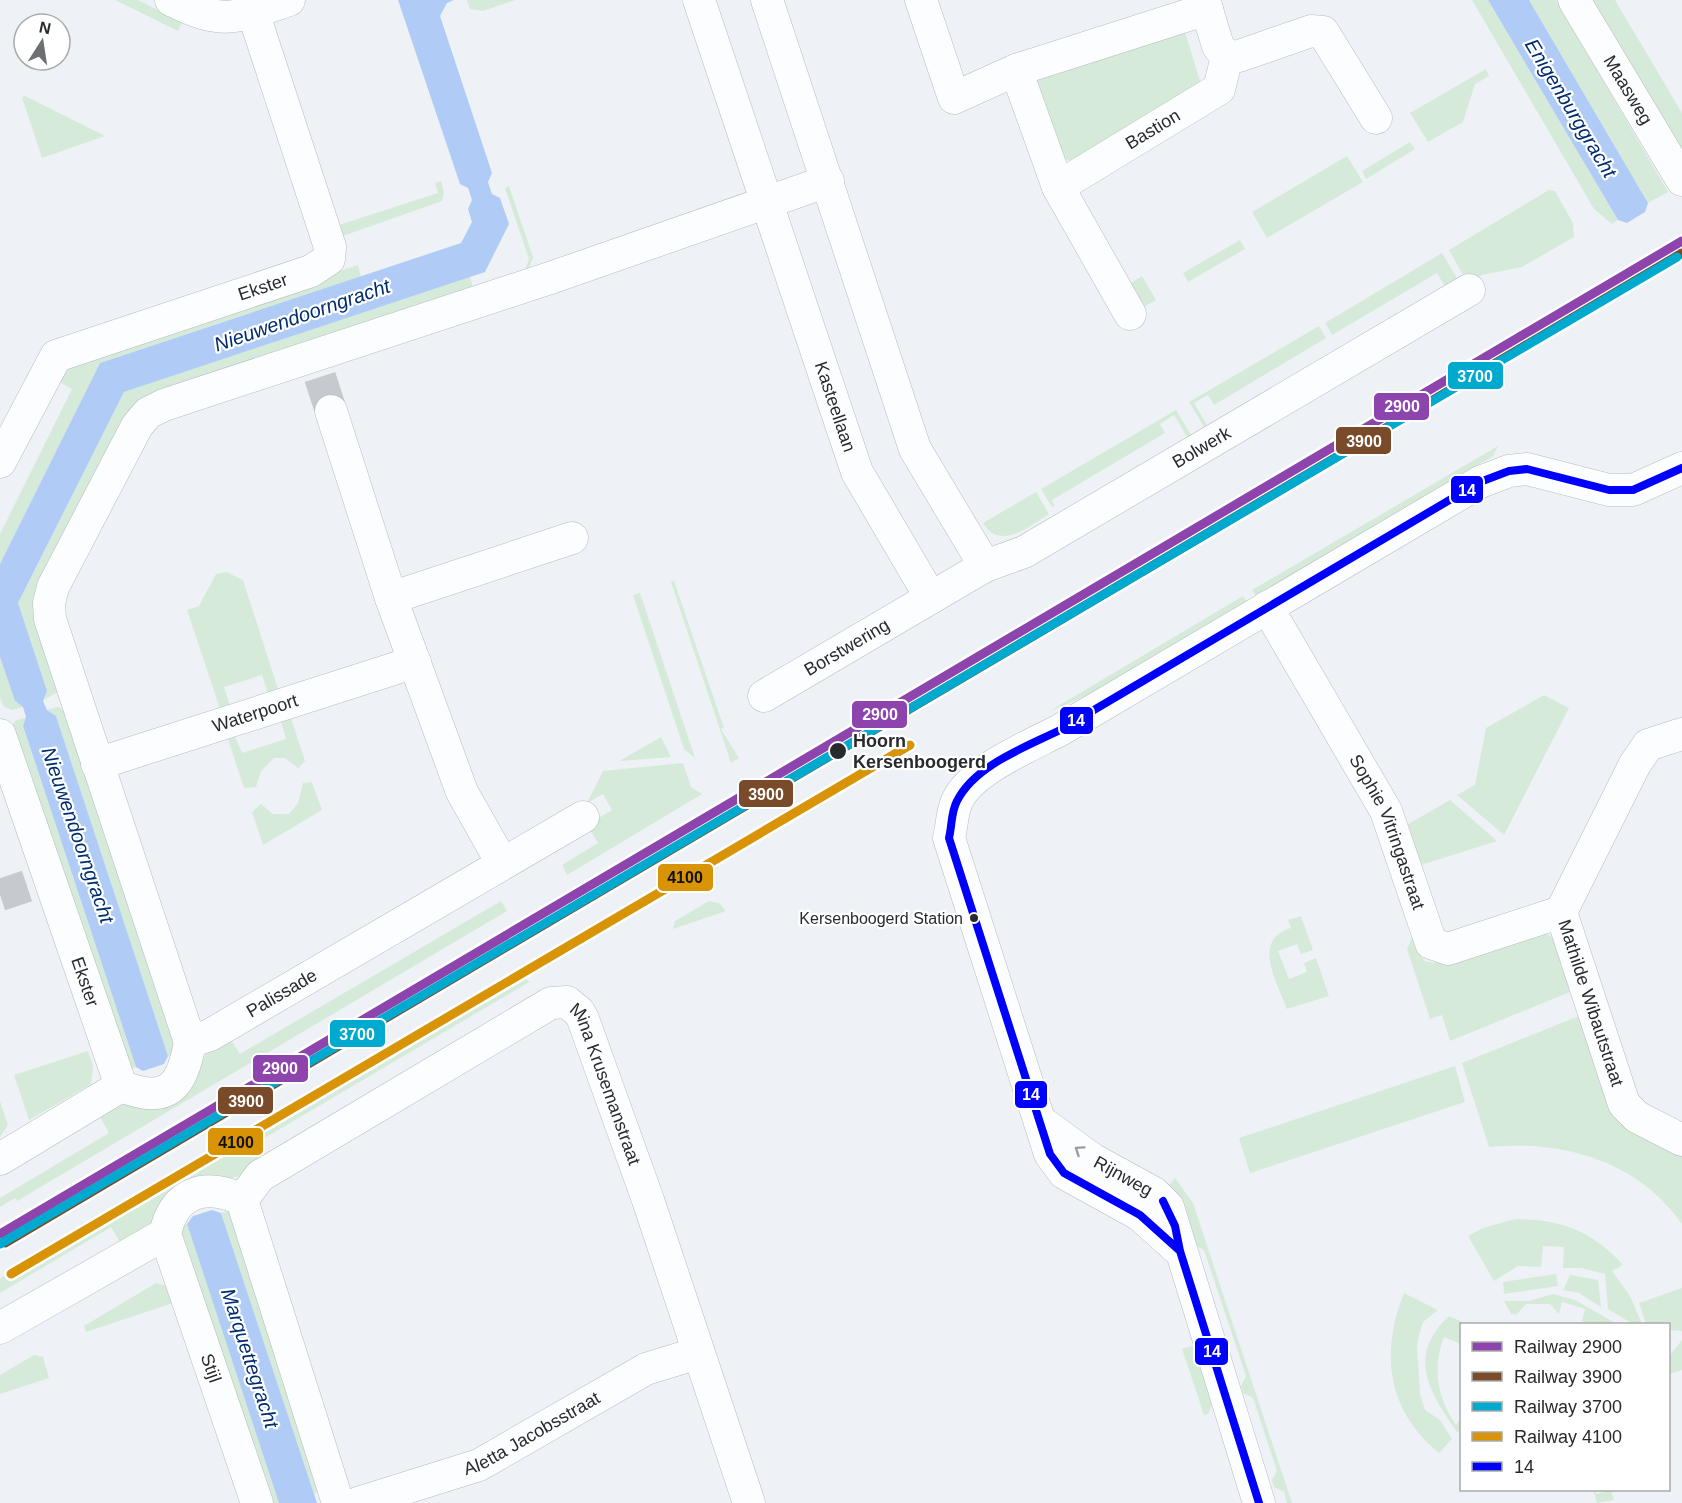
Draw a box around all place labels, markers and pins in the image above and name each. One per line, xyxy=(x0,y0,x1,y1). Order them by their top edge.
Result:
place label: Hoorn Kersenboogerd xyxy=(853,731,986,772)
marker: Hoorn Kersenboogerd xyxy=(828,741,848,761)
place label: Kersenboogerd Station xyxy=(799,910,963,927)
marker: Kersenboogerd Station xyxy=(968,912,980,924)

